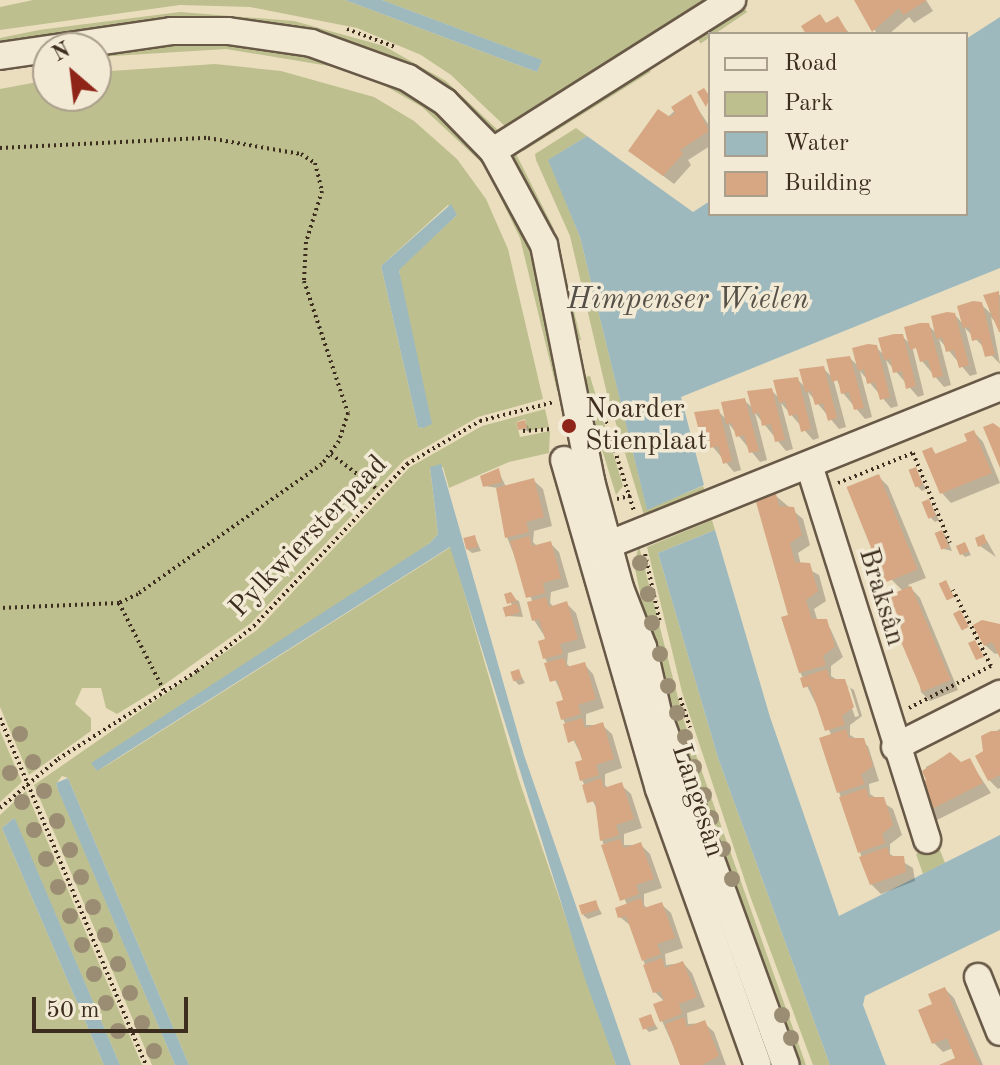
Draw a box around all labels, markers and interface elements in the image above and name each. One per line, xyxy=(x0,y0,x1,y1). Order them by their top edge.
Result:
north arrow xyxy=(32,32,112,112)
legend xyxy=(708,32,968,216)
text: N xyxy=(49,39,74,66)
text: Road xyxy=(784,52,837,76)
text: Park xyxy=(784,92,833,116)
text: Water xyxy=(784,132,849,156)
text: Building xyxy=(784,172,871,196)
water label: Himpenser Wielen xyxy=(567,282,809,318)
place label: Noarder Stienplaat xyxy=(585,393,707,459)
marker: Noarder Stienplaat xyxy=(560,417,578,435)
street label: Pylkwiersterpaad xyxy=(223,449,395,625)
street label: Braksân xyxy=(850,544,912,650)
street label: Langesân xyxy=(663,740,731,862)
scale bar xyxy=(36,981,192,1031)
text: 50 m xyxy=(46,999,100,1023)

